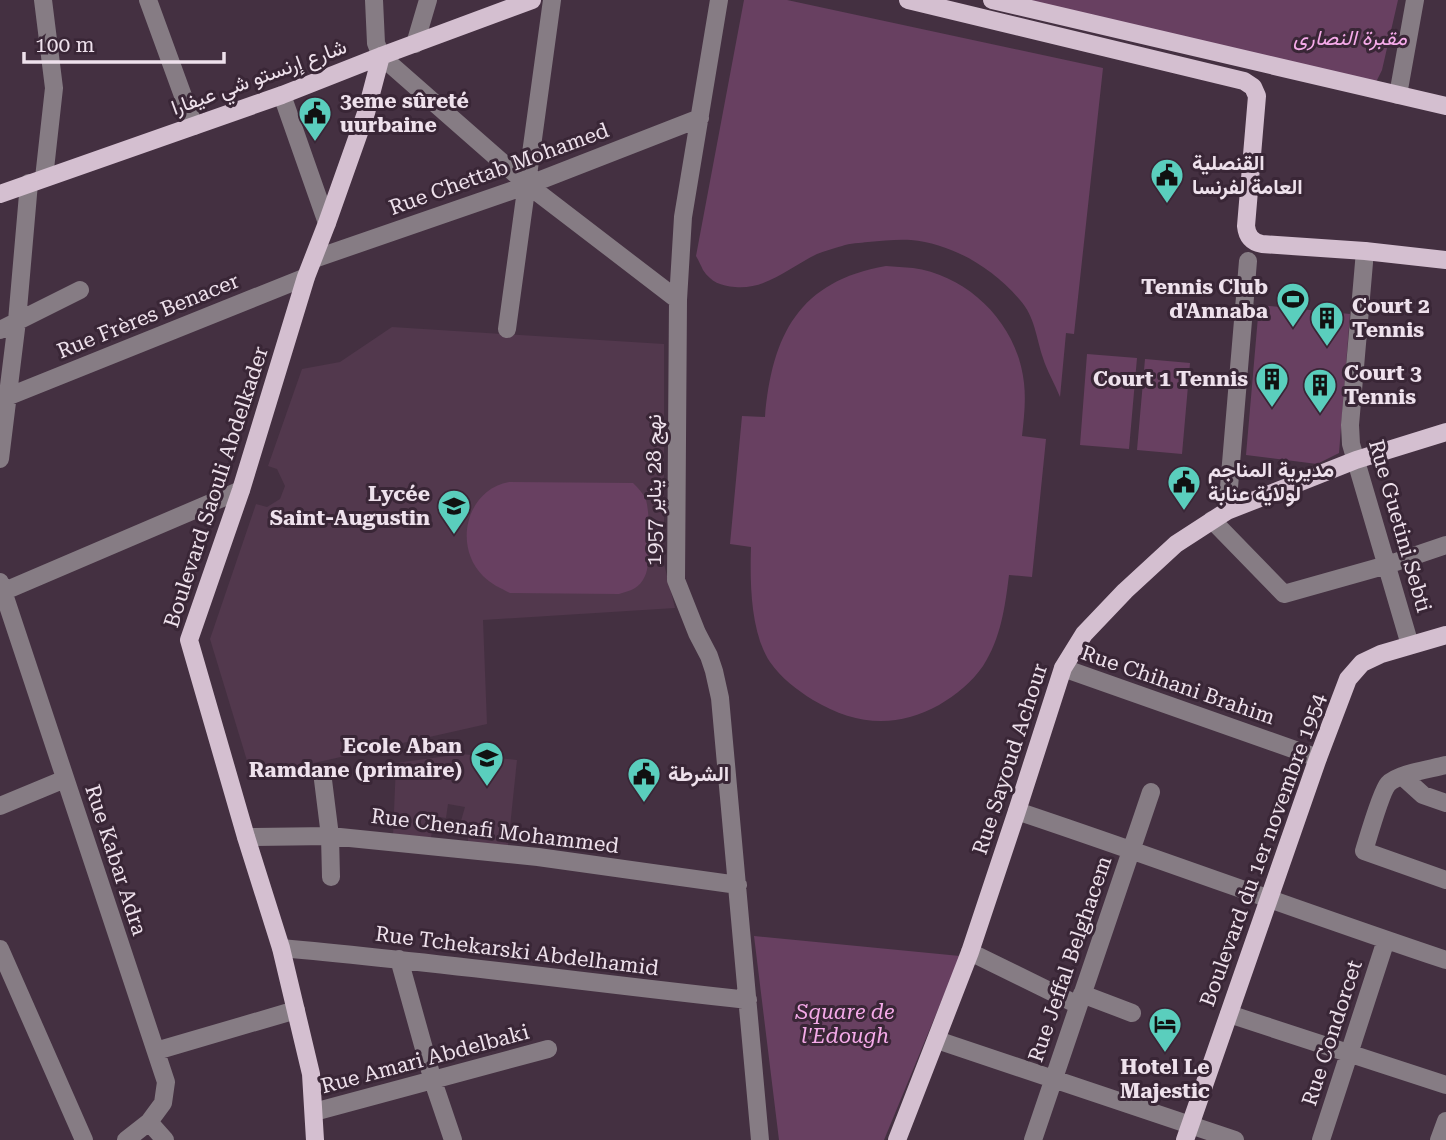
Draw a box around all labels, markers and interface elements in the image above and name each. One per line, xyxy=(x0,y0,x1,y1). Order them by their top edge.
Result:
scale bar xyxy=(24,21,224,65)
park label: مقبرة النصارى xyxy=(1293,26,1408,51)
text: 100 m xyxy=(35,33,95,57)
street label: شارع إرنستو شي عيفارا xyxy=(168,34,352,125)
place label: 3eme sûreté uurbaine xyxy=(340,89,469,137)
public building icon: 3eme sûreté uurbaine xyxy=(296,94,334,143)
street label: Rue Chettab Mohamed xyxy=(386,118,613,220)
place label: القنصلية العامة لفرنسا xyxy=(1192,151,1303,200)
public building icon: القنصلية العامة لفرنسا xyxy=(1148,156,1186,205)
street label: Rue Frères Benacer xyxy=(54,268,243,363)
place label: Tennis Club d'Annaba xyxy=(1141,275,1269,323)
sports icon: Tennis Club d'Annaba xyxy=(1274,280,1312,329)
place label: Court 2 Tennis xyxy=(1352,294,1430,342)
building icon: Court 2 Tennis xyxy=(1308,299,1346,348)
street label: Boulevard Saouli Abdelkader xyxy=(159,343,273,631)
building icon: Court 1 Tennis xyxy=(1253,360,1291,409)
place label: Court 3 Tennis xyxy=(1344,361,1422,409)
building icon: Court 3 Tennis xyxy=(1301,366,1339,415)
place label: Court 1 Tennis xyxy=(1093,367,1248,391)
street label: نهج 28 يناير 1957 xyxy=(642,414,668,566)
street label: Rue Guetini Sebti xyxy=(1364,437,1436,615)
place label: مديرية المناجم لولاية عنابة xyxy=(1208,458,1334,507)
public building icon: مديرية المناجم لولاية عنابة xyxy=(1165,463,1203,512)
place label: Lycée Saint-Augustin xyxy=(270,482,430,530)
school or university icon: Lycée Saint-Augustin xyxy=(435,487,473,536)
street label: Rue Chihani Brahim xyxy=(1078,641,1278,729)
street label: Rue Sayoud Achour xyxy=(968,660,1052,858)
street label: Boulevard du 1er novembre 1954 xyxy=(1195,690,1331,1010)
place label: Ecole Aban Ramdane (primaire) xyxy=(249,734,462,782)
school or university icon: Ecole Aban Ramdane (primaire) xyxy=(468,739,506,788)
public building icon: الشرطة xyxy=(625,755,663,804)
place label: الشرطة xyxy=(668,762,729,787)
street label: Rue Kabar Adra xyxy=(80,782,152,939)
street label: Rue Chenafi Mohammed xyxy=(370,804,621,858)
street label: Rue Jeffal Belghacem xyxy=(1023,853,1117,1065)
street label: Rue Tchekarski Abdelhamid xyxy=(374,922,661,980)
street label: Rue Condorcet xyxy=(1297,957,1367,1109)
park label: Square de l'Edough xyxy=(794,1000,895,1048)
hotel icon: Hotel Le Majestic xyxy=(1146,1005,1184,1054)
street label: Rue Amari Abdelbaki xyxy=(318,1020,532,1098)
place label: Hotel Le Majestic xyxy=(1120,1055,1210,1103)

